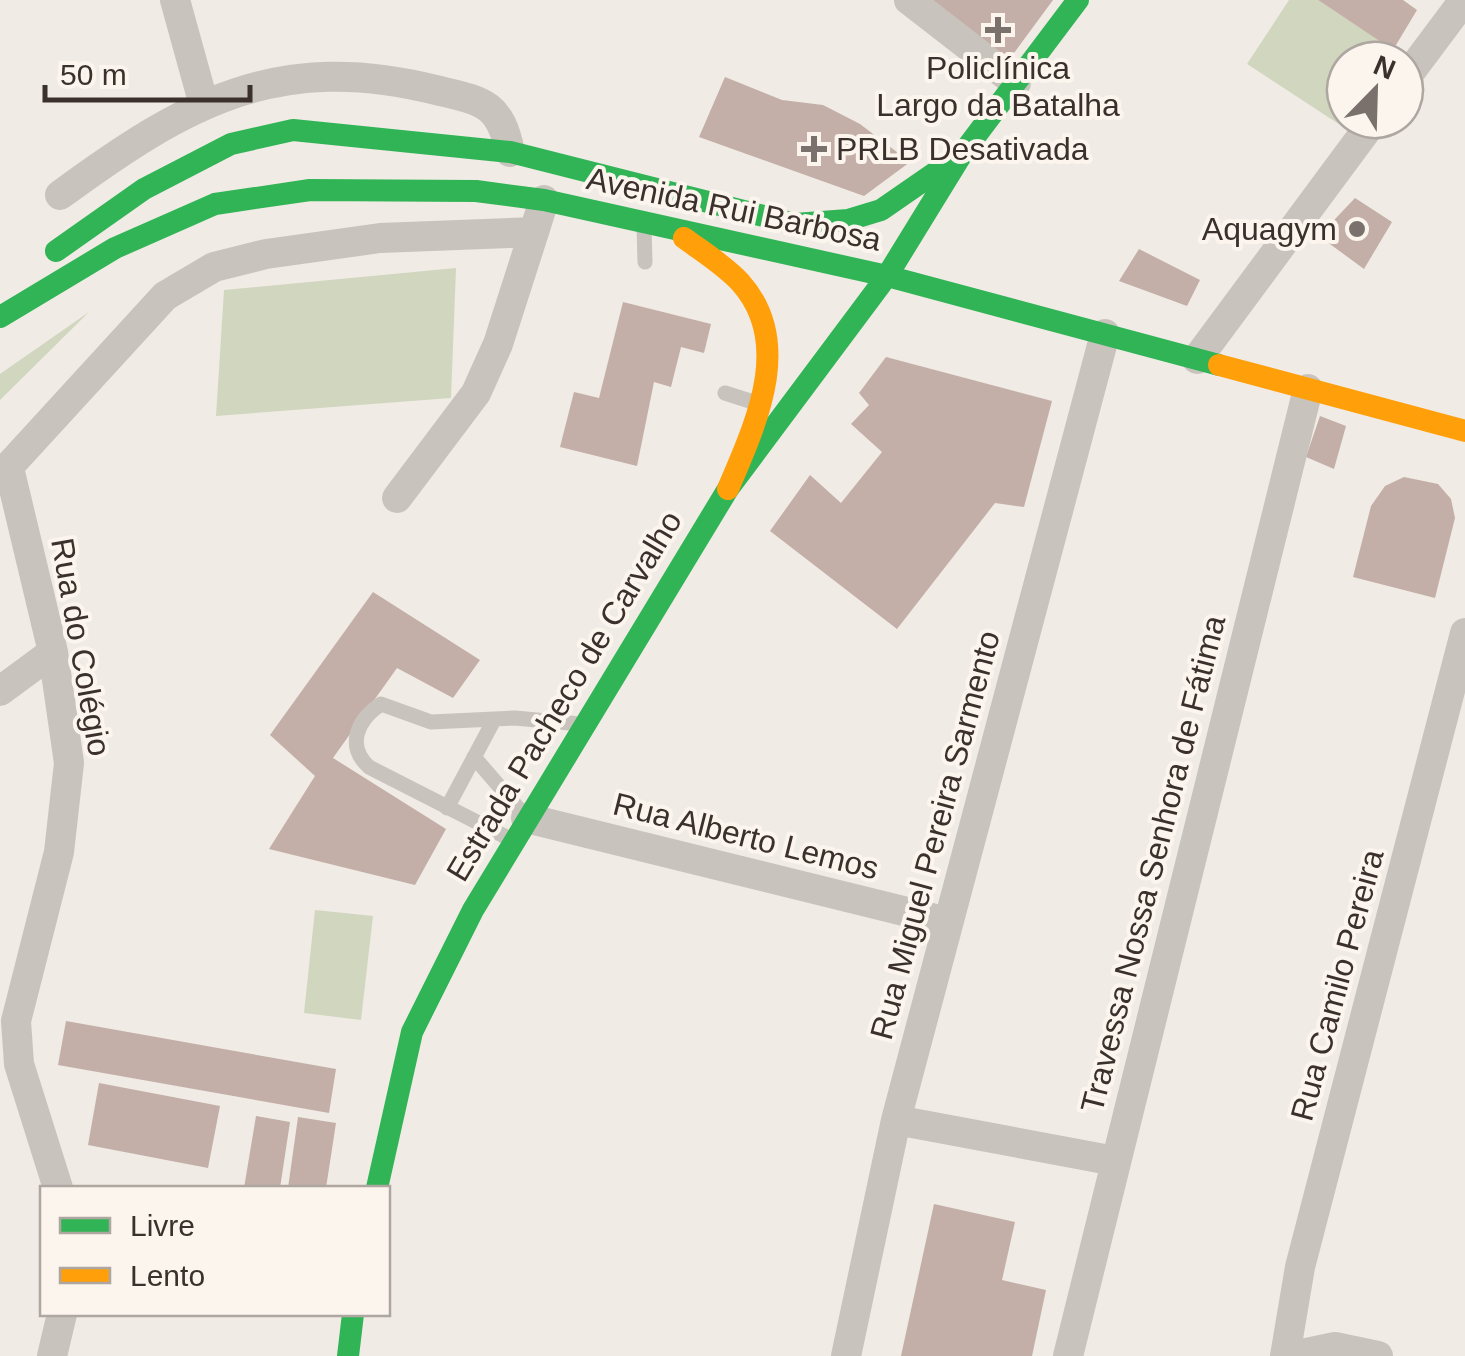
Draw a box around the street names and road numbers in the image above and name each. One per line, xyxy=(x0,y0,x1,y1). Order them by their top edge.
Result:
street label: Avenida Rui Barbosa xyxy=(584,160,885,258)
street label: Estrada Pacheco de Carvalho xyxy=(439,505,689,887)
street label: Rua do Colégio xyxy=(44,535,118,759)
street label: Travessa Nossa Senhora de Fátima xyxy=(1074,612,1232,1116)
street label: Rua Miguel Pereira Sarmento xyxy=(863,627,1007,1043)
street label: Rua Alberto Lemos xyxy=(610,786,882,886)
street label: Rua Camilo Pereira xyxy=(1283,845,1391,1125)

